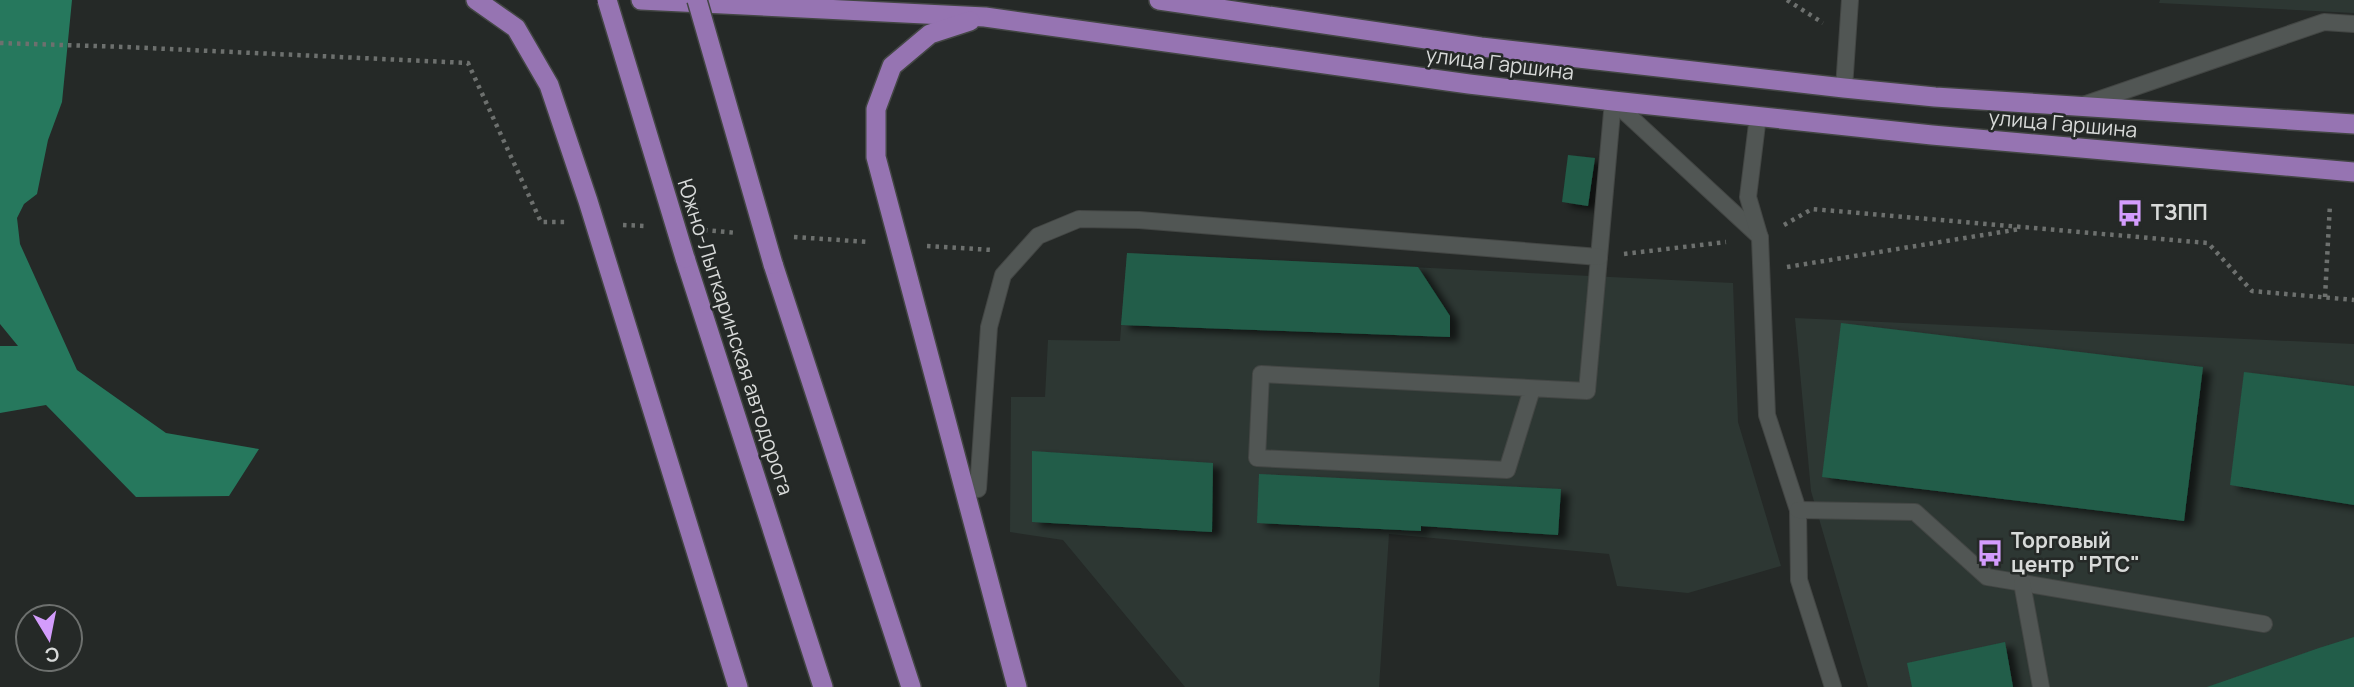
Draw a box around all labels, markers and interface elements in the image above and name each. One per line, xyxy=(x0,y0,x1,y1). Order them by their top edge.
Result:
street label: улица Гаршина xyxy=(1424,40,1576,86)
street label: улица Гаршина xyxy=(1988,103,2139,143)
street label: Южно-Лыткаринская автодорога xyxy=(671,175,800,498)
bus stop icon: ТЗПП xyxy=(2115,198,2145,228)
place label: ТЗПП xyxy=(2151,198,2208,226)
place label: Торговый центр "РТС" xyxy=(2011,526,2140,578)
bus stop icon: Торговый центр "РТС" xyxy=(1975,538,2005,568)
north arrow xyxy=(14,603,84,673)
text: С xyxy=(43,641,61,669)

